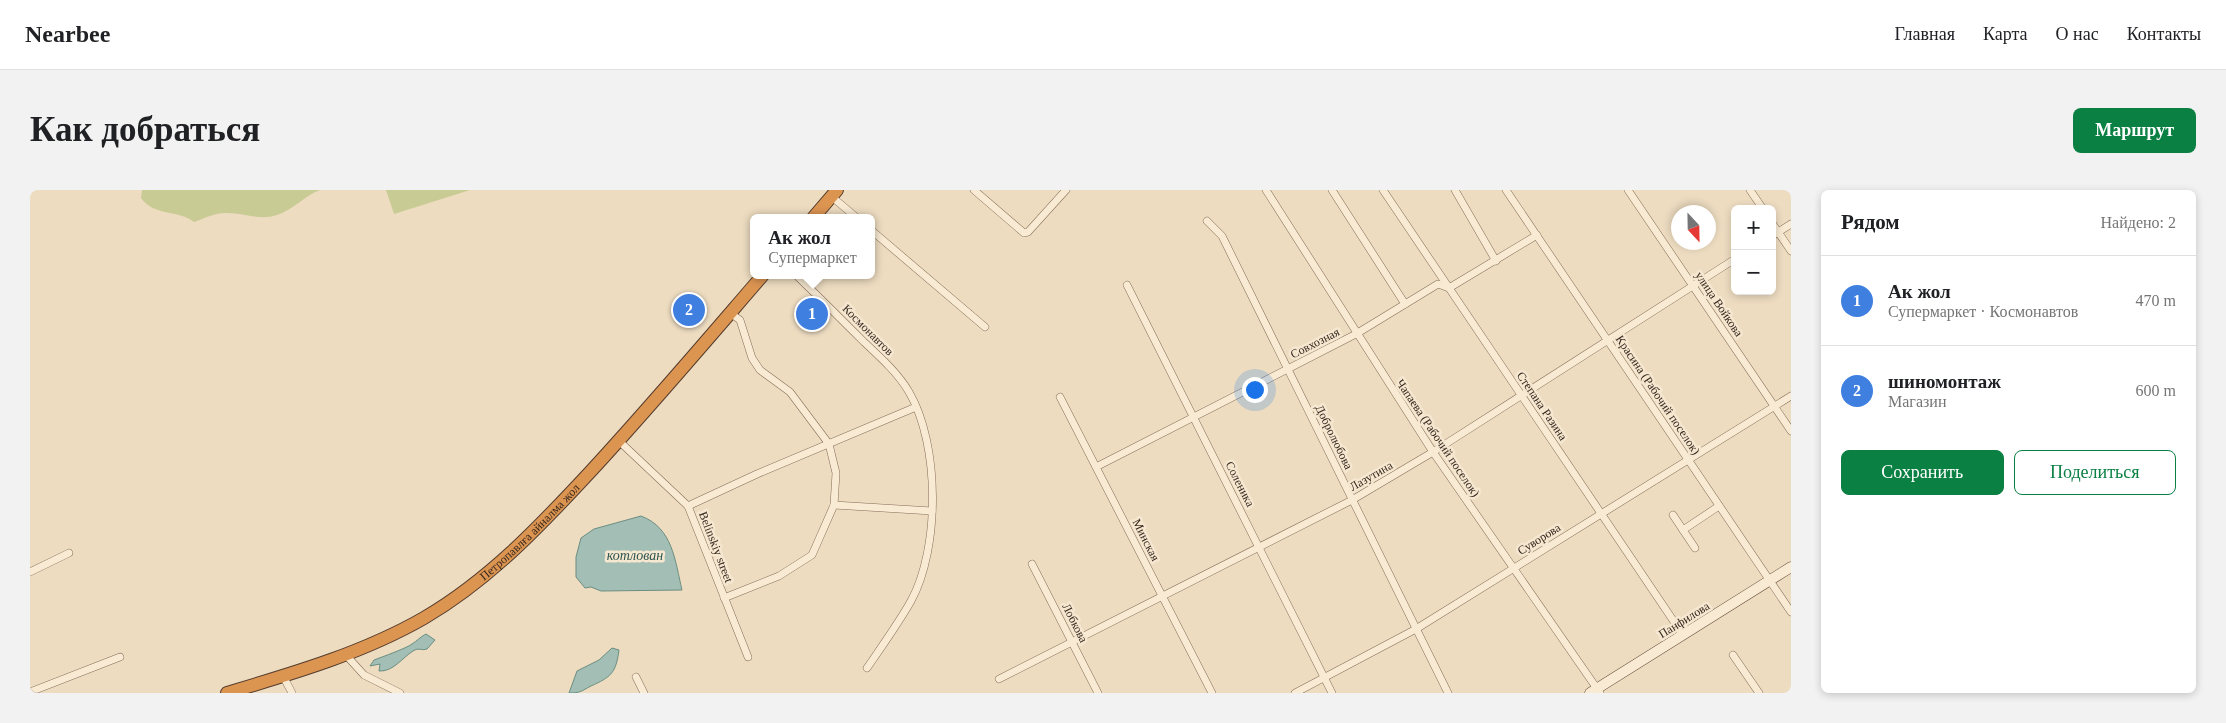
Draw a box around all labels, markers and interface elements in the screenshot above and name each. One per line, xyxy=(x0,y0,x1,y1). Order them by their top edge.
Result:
text: Nearbee xyxy=(25,21,110,47)
text: Главная xyxy=(1895,24,1955,44)
text: Карта xyxy=(1983,24,2028,44)
text: О нас xyxy=(2056,24,2099,44)
text: Контакты xyxy=(2127,24,2201,44)
button: Маршрут xyxy=(2073,108,2196,153)
text: Как добраться xyxy=(30,110,260,149)
north arrow xyxy=(1671,205,1716,250)
map controls xyxy=(1731,205,1776,295)
button: + xyxy=(1731,205,1776,250)
text: Рядом xyxy=(1841,210,1900,234)
popup xyxy=(750,214,875,279)
text: Найдено: 2 xyxy=(2101,214,2176,231)
text: Ак жол xyxy=(768,227,831,248)
text: Супермаркет xyxy=(768,249,857,266)
button: − xyxy=(1731,250,1776,295)
street label: улица Войкова xyxy=(1692,269,1746,340)
text: Ак жол xyxy=(1888,281,1951,302)
pin: 2 xyxy=(673,291,705,329)
text: 1 xyxy=(1853,292,1861,309)
text: 470 m xyxy=(2136,292,2176,309)
pin: 1 xyxy=(796,295,828,333)
street label: Космонавтов xyxy=(840,302,897,359)
text: Супермаркет · Космонавтов xyxy=(1888,303,2078,320)
street label: Совхозная xyxy=(1288,324,1342,361)
street label: Красина (Рабочий поселок) xyxy=(1613,333,1703,457)
street label: Степана Разина xyxy=(1514,369,1570,444)
text: шиномонтаж xyxy=(1888,371,2001,392)
your location xyxy=(1242,377,1268,403)
street label: Чапаева (Рабочий поселок) xyxy=(1393,377,1483,499)
text: 2 xyxy=(1853,382,1861,399)
text: 600 m xyxy=(2136,382,2176,399)
text: Магазин xyxy=(1888,393,1946,410)
street label: Добролюбова xyxy=(1312,402,1356,472)
button: Сохранить xyxy=(1841,450,2004,495)
button: Поделиться xyxy=(2014,450,2176,495)
street label: Лазутина xyxy=(1347,458,1396,494)
street label: Соленика xyxy=(1223,459,1258,510)
street label: Петропавлға айналма жол xyxy=(477,481,582,583)
street label: Belinskiy street xyxy=(696,509,736,585)
street label: Минская xyxy=(1129,517,1163,564)
street label: Суворова xyxy=(1515,520,1564,558)
water label: котлован xyxy=(607,548,663,563)
street label: Панфилова xyxy=(1656,598,1713,641)
street label: Лобкова xyxy=(1059,601,1091,645)

